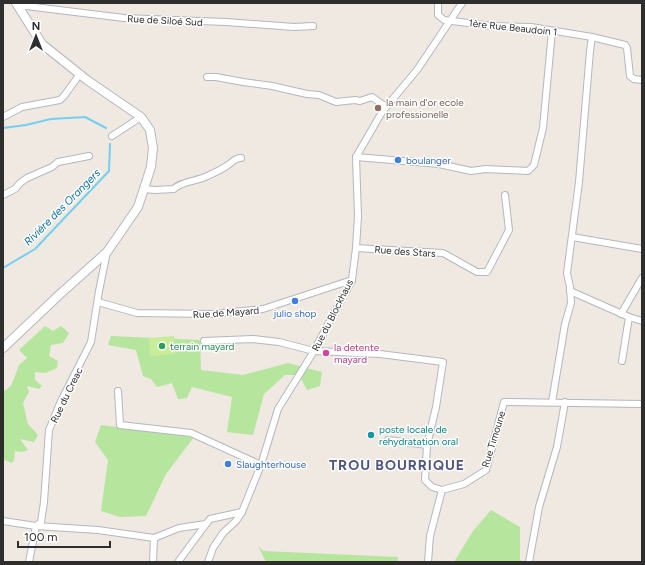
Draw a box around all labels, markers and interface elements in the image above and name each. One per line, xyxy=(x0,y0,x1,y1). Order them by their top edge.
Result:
street label: Rue de Siloé Sud xyxy=(127,12,203,29)
north arrow xyxy=(16,16,56,56)
street label: 1ère Rue Beaudoin 1 xyxy=(468,16,558,39)
text: N xyxy=(32,20,40,33)
place label: la main d'or ecole professionelle xyxy=(386,96,464,121)
marker: la main d'or ecole professionelle xyxy=(373,103,383,113)
place label: boulanger xyxy=(406,154,451,167)
marker: boulanger xyxy=(393,155,403,165)
water label: Rivière des Orangers xyxy=(21,166,103,248)
street label: Rue des Stars xyxy=(374,243,436,260)
street label: Rue du Blockhaus xyxy=(309,277,356,353)
marker: julio shop xyxy=(290,296,300,306)
street label: Rue de Mayard xyxy=(192,304,260,321)
place label: julio shop xyxy=(272,307,317,320)
place label: terrain mayard xyxy=(170,340,235,353)
marker: terrain mayard xyxy=(157,341,167,351)
place label: la detente mayard xyxy=(334,341,380,366)
marker: la detente mayard xyxy=(321,348,331,358)
street label: Rue du Creac xyxy=(47,365,86,425)
street label: Rue Timoune xyxy=(479,409,508,469)
place label: poste locale de rehydratation oral xyxy=(379,423,458,448)
marker: poste locale de rehydratation oral xyxy=(366,430,376,440)
district label: TROU BOURRIQUE xyxy=(329,457,465,474)
place label: Slaughterhouse xyxy=(236,458,307,471)
marker: Slaughterhouse xyxy=(223,459,233,469)
scale bar xyxy=(18,523,110,549)
text: 100 m xyxy=(24,530,58,544)

